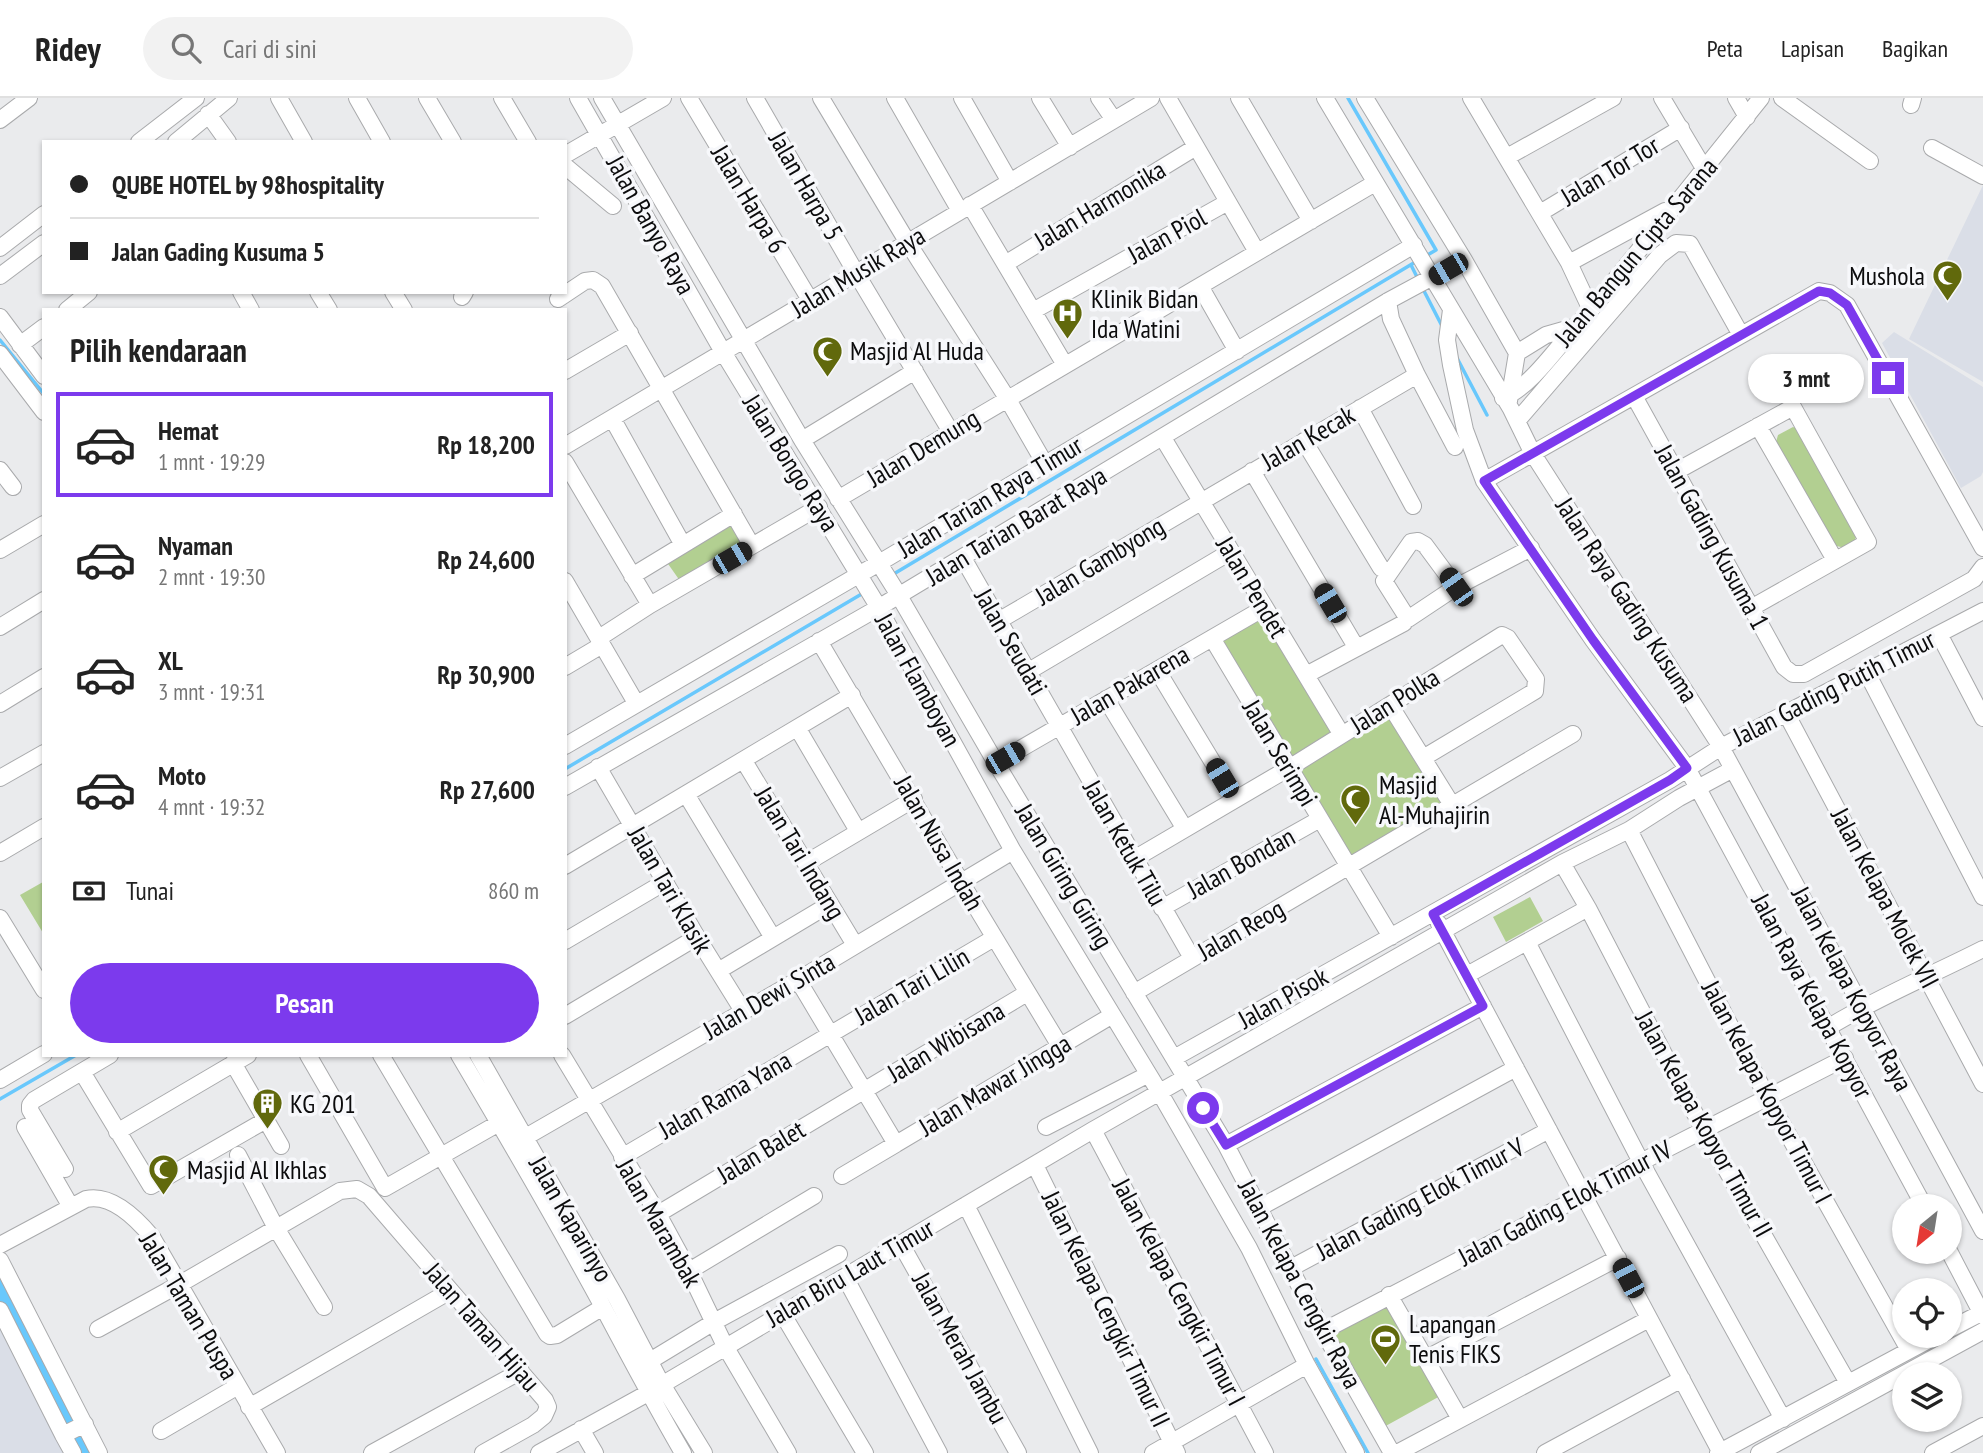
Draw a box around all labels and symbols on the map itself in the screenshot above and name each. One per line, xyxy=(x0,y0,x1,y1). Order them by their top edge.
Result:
street label: Jalan Harpa 5 xyxy=(762,124,851,246)
street label: Jalan Tor Tor xyxy=(1554,128,1665,213)
street label: Jalan Harpa 6 xyxy=(704,138,795,259)
street label: Jalan Banyo Raya xyxy=(599,149,703,300)
street label: Jalan Bangun Cipta Sarana xyxy=(1546,151,1724,354)
street label: Jalan Harmonika xyxy=(1027,153,1171,257)
street label: Jalan Piol xyxy=(1121,201,1212,271)
street label: Jalan Musik Raya xyxy=(784,219,931,325)
car xyxy=(1425,249,1472,289)
place label: Mushola xyxy=(1849,259,1925,292)
mosque icon: Mushola xyxy=(1931,259,1965,303)
place label: Klinik Bidan Ida Watini xyxy=(1091,282,1199,345)
hospital icon: Klinik Bidan Ida Watini xyxy=(1051,297,1085,341)
mosque icon: Masjid Al Huda xyxy=(810,334,844,378)
place label: Masjid Al Huda xyxy=(850,334,984,367)
callout: 3 mnt xyxy=(1748,354,1864,402)
route end xyxy=(1872,362,1904,394)
street label: Jalan Bongo Raya xyxy=(736,387,847,538)
street label: Jalan Kecak xyxy=(1254,398,1360,478)
street label: Jalan Demung xyxy=(860,401,985,494)
street label: Jalan Tarian Raya Timur xyxy=(890,428,1088,565)
street label: Jalan Gading Kusuma 1 xyxy=(1647,438,1777,635)
street label: Jalan Tarian Barat Raya xyxy=(918,459,1112,593)
street label: Jalan Raya Gading Kusuma xyxy=(1548,490,1706,708)
street label: Jalan Gambyong xyxy=(1028,509,1170,613)
street label: Jalan Pendet xyxy=(1209,529,1295,643)
car xyxy=(709,538,756,578)
car xyxy=(1436,564,1477,610)
car xyxy=(1311,580,1350,626)
street label: Jalan Seudati xyxy=(967,582,1055,701)
street label: Jalan Flamboyan xyxy=(868,606,969,752)
street label: Jalan Gading Putih Timur xyxy=(1726,622,1940,753)
street label: Jalan Pakarena xyxy=(1064,637,1195,732)
street label: Jalan Polka xyxy=(1343,660,1445,741)
street label: Jalan Serimpi xyxy=(1235,693,1325,812)
car xyxy=(982,738,1029,778)
car xyxy=(1203,755,1242,801)
street label: Jalan Nusa Indah xyxy=(887,768,991,916)
place label: Masjid Al-Muhajirin xyxy=(1379,768,1490,831)
street label: Jalan Ketuk Tilu xyxy=(1076,773,1175,912)
street label: Jalan Tari Indang xyxy=(747,779,853,925)
mosque icon: Masjid Al-Muhajirin xyxy=(1339,783,1373,827)
street label: Jalan Giring Giring xyxy=(1008,796,1121,954)
street label: Jalan Kelapa Molek VII xyxy=(1824,801,1947,994)
street label: Jalan Tari Klasik xyxy=(620,819,720,959)
street label: Jalan Bondan xyxy=(1180,820,1300,906)
street label: Jalan Kelapa Kopyor Raya xyxy=(1784,880,1920,1097)
street label: Jalan Raya Kelapa Kopyor xyxy=(1744,887,1880,1104)
street label: Jalan Reog xyxy=(1191,892,1290,968)
street label: Jalan Tari Lilin xyxy=(848,940,975,1032)
street label: Jalan Dewi Sinta xyxy=(696,945,840,1047)
street label: Jalan Pisok xyxy=(1231,959,1333,1036)
street label: Jalan Kelapa Kopyor Timur I xyxy=(1694,974,1840,1209)
street label: Jalan Wibisana xyxy=(880,994,1010,1090)
street label: Jalan Kelapa Kopyor Timur II xyxy=(1628,1004,1780,1243)
street label: Jalan Mawar Jingga xyxy=(912,1026,1077,1143)
street label: Jalan Rama Yana xyxy=(652,1043,797,1146)
building icon: KG 201 xyxy=(250,1087,284,1131)
place label: KG 201 xyxy=(290,1087,356,1120)
route start xyxy=(1187,1092,1219,1124)
street label: Jalan Balet xyxy=(710,1113,811,1191)
street label: Jalan Gading Elok Timur V xyxy=(1309,1129,1530,1268)
street label: Jalan Gading Elok Timur IV xyxy=(1451,1132,1678,1273)
street label: Jalan Kaparinyo xyxy=(522,1149,621,1287)
street label: Jalan Marambak xyxy=(609,1152,710,1293)
mosque icon: Masjid Al Ikhlas xyxy=(147,1153,181,1197)
place label: Masjid Al Ikhlas xyxy=(187,1153,327,1186)
street label: Jalan Kelapa Cengkir Timur I xyxy=(1105,1172,1253,1411)
street label: Jalan Kelapa Cengkir Raya xyxy=(1231,1173,1370,1394)
street label: Jalan Kelapa Cengkir Timur II xyxy=(1034,1184,1178,1432)
north arrow xyxy=(1892,1194,1962,1264)
street label: Jalan Biru Laut Timur xyxy=(759,1211,940,1334)
street label: Jalan Taman Puspa xyxy=(132,1225,246,1385)
street label: Jalan Taman Hijau xyxy=(417,1255,547,1398)
car xyxy=(1609,1255,1648,1301)
street label: Jalan Merah Jambu xyxy=(905,1265,1016,1429)
place label: Lapangan Tenis FIKS xyxy=(1409,1307,1501,1370)
sports icon: Lapangan Tenis FIKS xyxy=(1369,1322,1403,1366)

